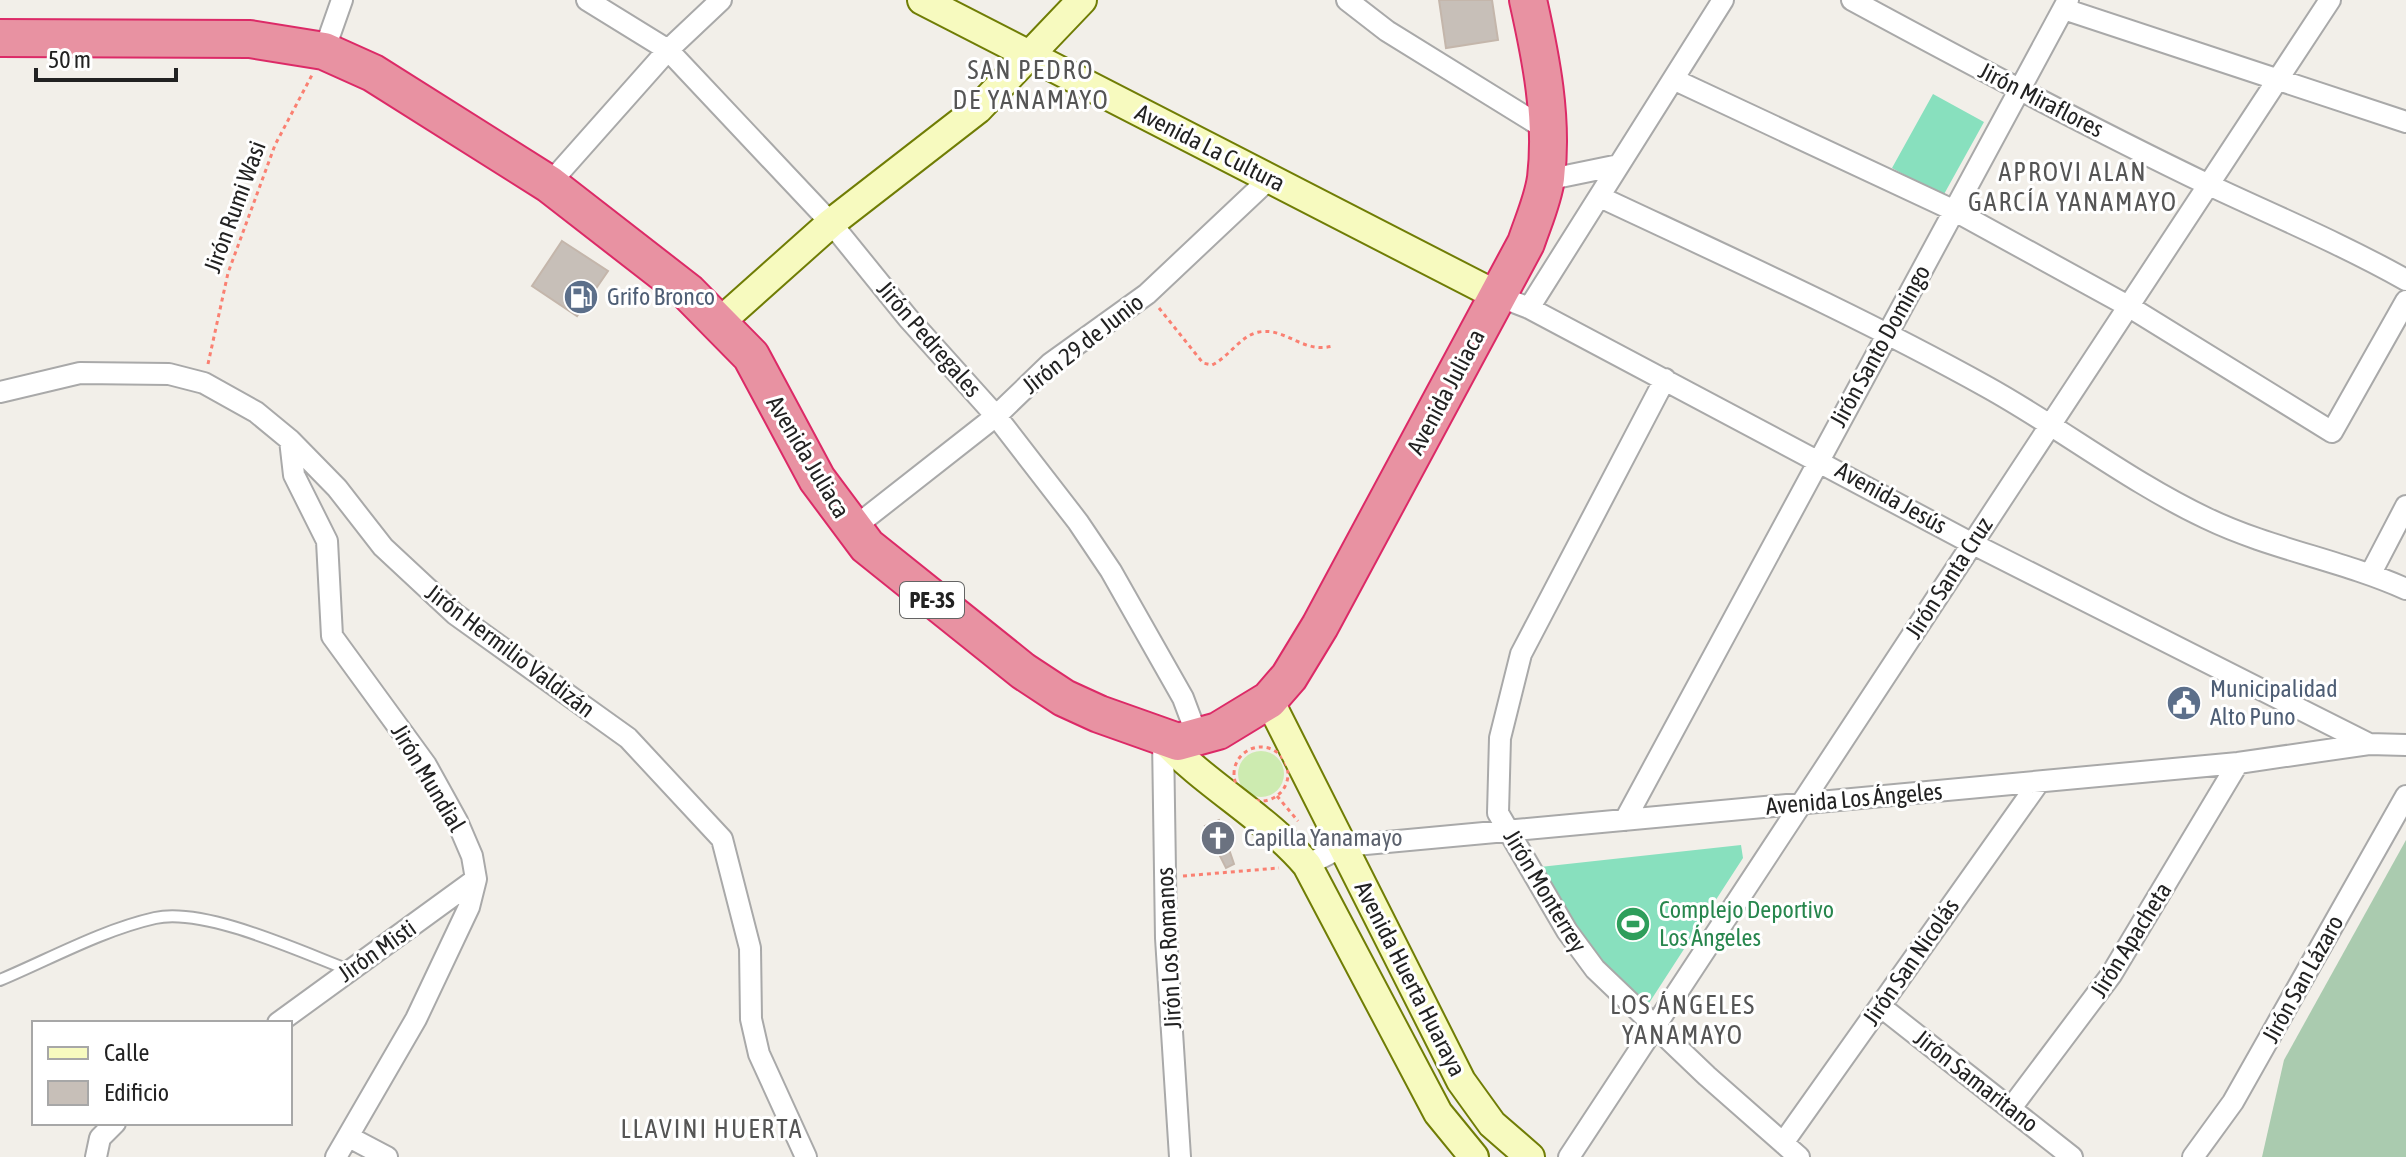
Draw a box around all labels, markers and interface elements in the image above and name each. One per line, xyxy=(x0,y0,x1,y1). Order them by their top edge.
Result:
scale bar xyxy=(36,32,176,82)
text: 50 m xyxy=(48,46,91,73)
district label: SAN PEDRO DE YANAMAYO xyxy=(952,55,1110,115)
street label: Jirón Miraflores xyxy=(1974,57,2108,143)
street label: Avenida La Cultura xyxy=(1131,98,1289,197)
street label: Jirón Rumi Wasi xyxy=(198,137,271,276)
district label: APROVI ALAN GARCÍA YANAMAYO xyxy=(1968,157,2178,217)
street label: Jirón Santo Domingo xyxy=(1824,260,1935,431)
street label: Jirón Pedregales xyxy=(872,275,987,402)
fuel station icon: Grifo Bronco xyxy=(562,278,600,316)
place label: Grifo Bronco xyxy=(607,283,715,310)
street label: Jirón 29 de Junio xyxy=(1017,288,1148,399)
street label: Avenida Juliaca xyxy=(1401,325,1490,459)
street label: Avenida Juliaca xyxy=(761,391,855,523)
street label: Avenida Jesús xyxy=(1831,456,1951,539)
street label: Jirón Santa Cruz xyxy=(1899,512,1998,643)
street label: Jirón Hermilio Valdizán xyxy=(421,578,600,723)
road number: PE-3S xyxy=(900,582,964,618)
place label: Municipalidad Alto Puno xyxy=(2210,675,2338,730)
public building icon: Municipalidad Alto Puno xyxy=(2165,684,2203,722)
street label: Jirón Mundial xyxy=(386,719,471,837)
street label: Avenida Los Ángeles xyxy=(1764,777,1943,820)
church icon: Capilla Yanamayo xyxy=(1199,819,1237,857)
place label: Capilla Yanamayo xyxy=(1244,824,1403,851)
street label: Jirón Monterrey xyxy=(1498,825,1593,957)
street label: Jirón Los Romanos xyxy=(1151,866,1186,1030)
street label: Avenida Huerta Huaraya xyxy=(1350,877,1471,1081)
street label: Jirón Apacheta xyxy=(2085,877,2177,1002)
street label: Jirón San Nicolás xyxy=(1857,893,1964,1030)
place label: Complejo Deportivo Los Ángeles xyxy=(1659,896,1834,951)
sports icon: Complejo Deportivo Los Ángeles xyxy=(1614,905,1652,943)
street label: Jirón San Lázaro xyxy=(2257,910,2349,1047)
street label: Jirón Misti xyxy=(333,914,421,987)
district label: LOS ÁNGELES YANAMAYO xyxy=(1610,990,1756,1050)
legend xyxy=(32,1021,292,1125)
street label: Jirón Samaritano xyxy=(1909,1024,2044,1137)
text: Calle xyxy=(104,1039,149,1066)
text: Edificio xyxy=(104,1079,169,1106)
district label: LLAVINI HUERTA xyxy=(621,1114,803,1144)

